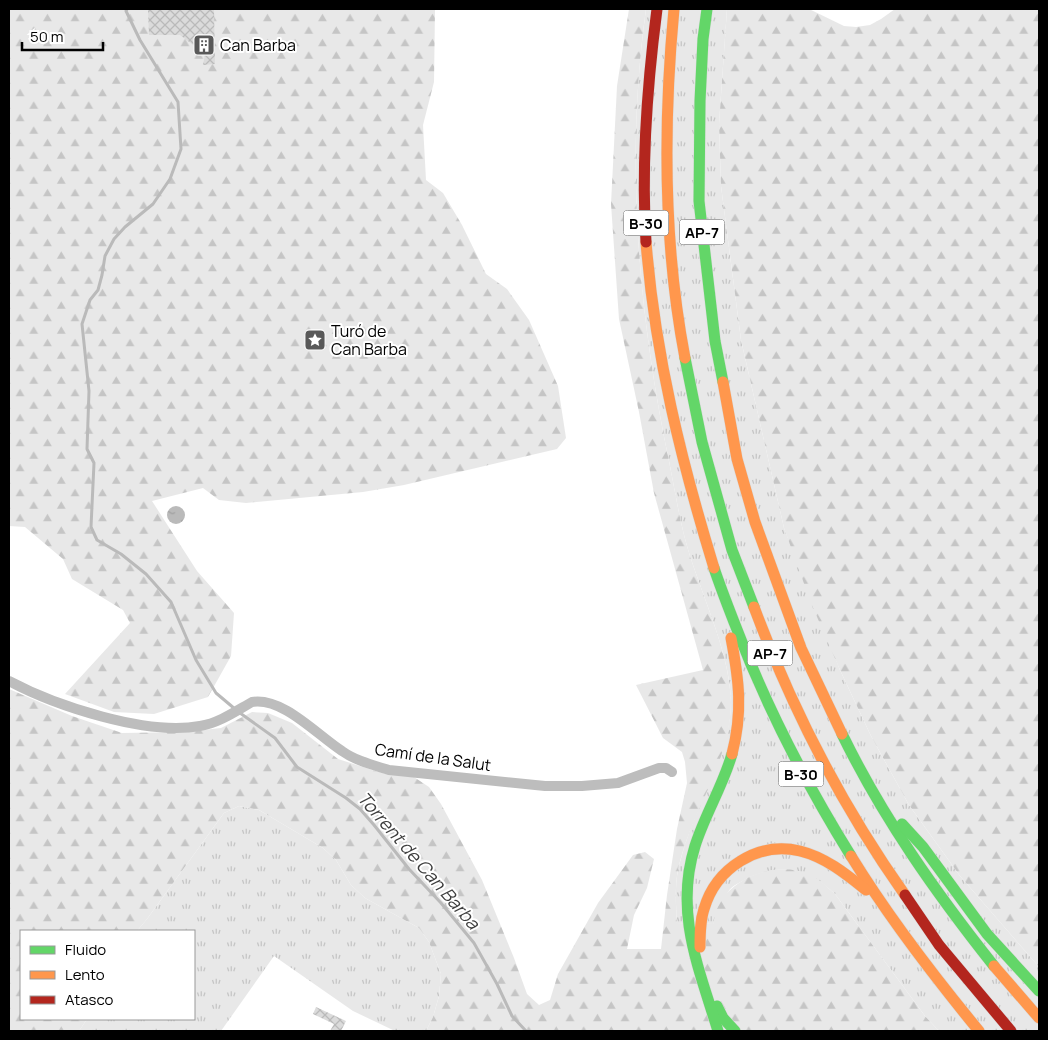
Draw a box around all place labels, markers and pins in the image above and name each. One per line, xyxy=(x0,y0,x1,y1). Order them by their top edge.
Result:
building icon: Can Barba xyxy=(192,33,216,57)
place label: Can Barba xyxy=(220,34,296,56)
place label: Turó de Can Barba xyxy=(331,320,407,360)
place icon: Turó de Can Barba xyxy=(303,328,327,352)

